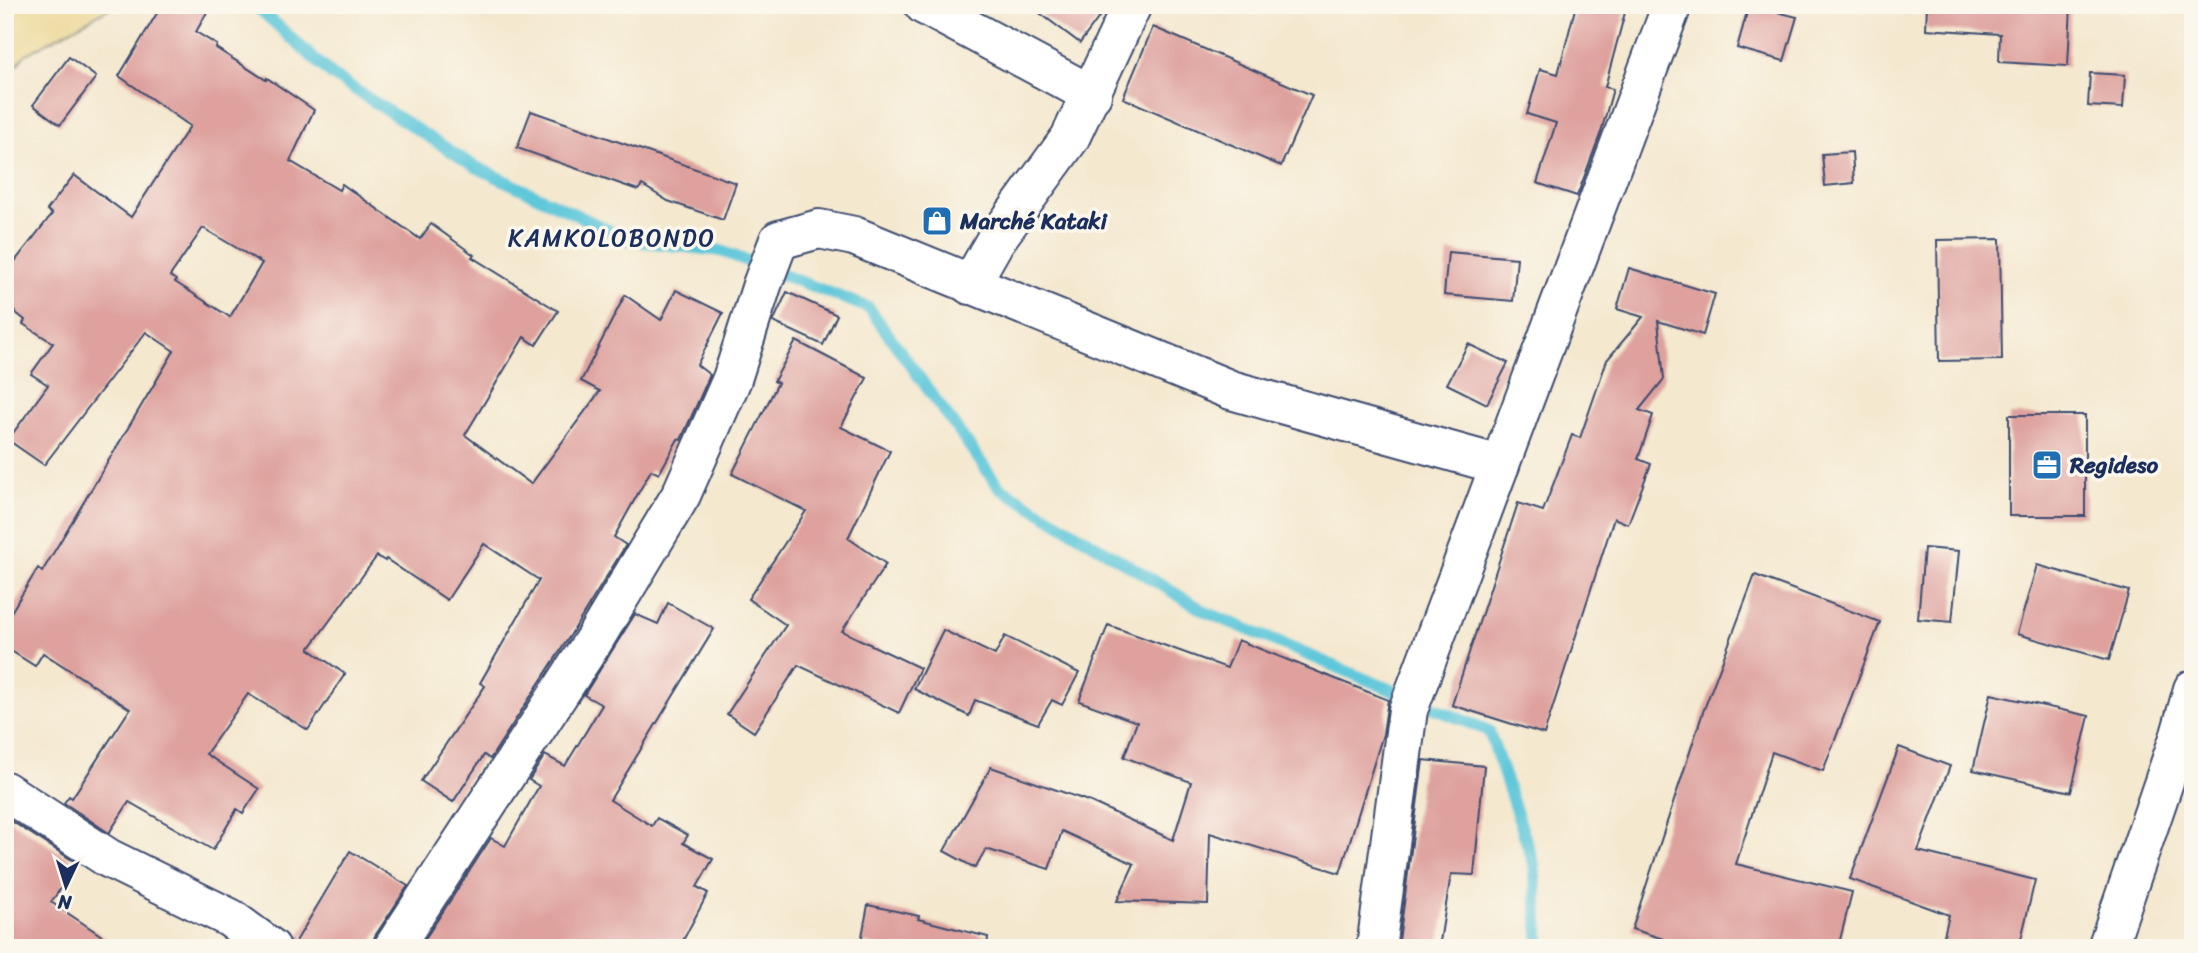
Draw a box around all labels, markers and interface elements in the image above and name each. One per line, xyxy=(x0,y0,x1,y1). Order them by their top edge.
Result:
place label: Marché Kataki xyxy=(959,201,1108,242)
shop icon: Marché Kataki xyxy=(920,204,954,238)
district label: KAMKOLOBONDO xyxy=(508,217,716,259)
place label: Regideso xyxy=(2069,445,2158,486)
office icon: Regideso xyxy=(2030,448,2064,482)
north arrow xyxy=(32,852,102,922)
text: N xyxy=(56,885,74,919)

